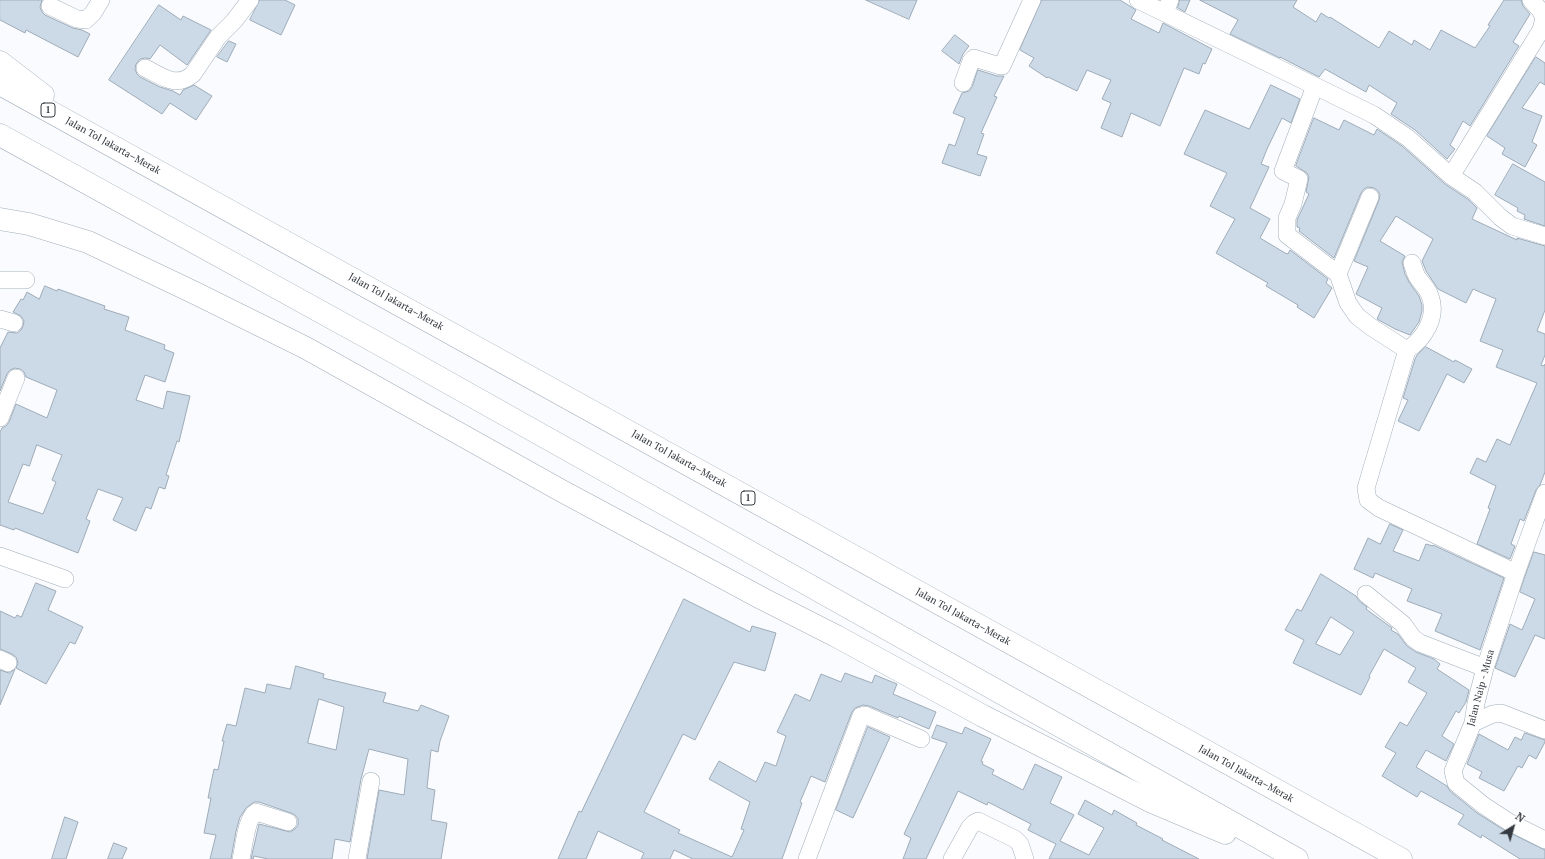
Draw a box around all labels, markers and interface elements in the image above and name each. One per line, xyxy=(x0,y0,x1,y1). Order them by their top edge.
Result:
road number: 1 xyxy=(41,103,55,117)
street label: Jalan Tol Jakarta–Merak xyxy=(63,115,163,177)
street label: Jalan Tol Jakarta–Merak xyxy=(346,271,446,333)
street label: Jalan Tol Jakarta–Merak xyxy=(629,428,729,490)
road number: 1 xyxy=(741,491,755,505)
street label: Jalan Tol Jakarta–Merak xyxy=(913,586,1013,648)
street label: Jalan Naip - Musa xyxy=(1465,648,1497,728)
street label: Jalan Tol Jakarta–Merak xyxy=(1196,743,1296,805)
north arrow xyxy=(1493,807,1533,847)
text: N xyxy=(1513,809,1528,826)

